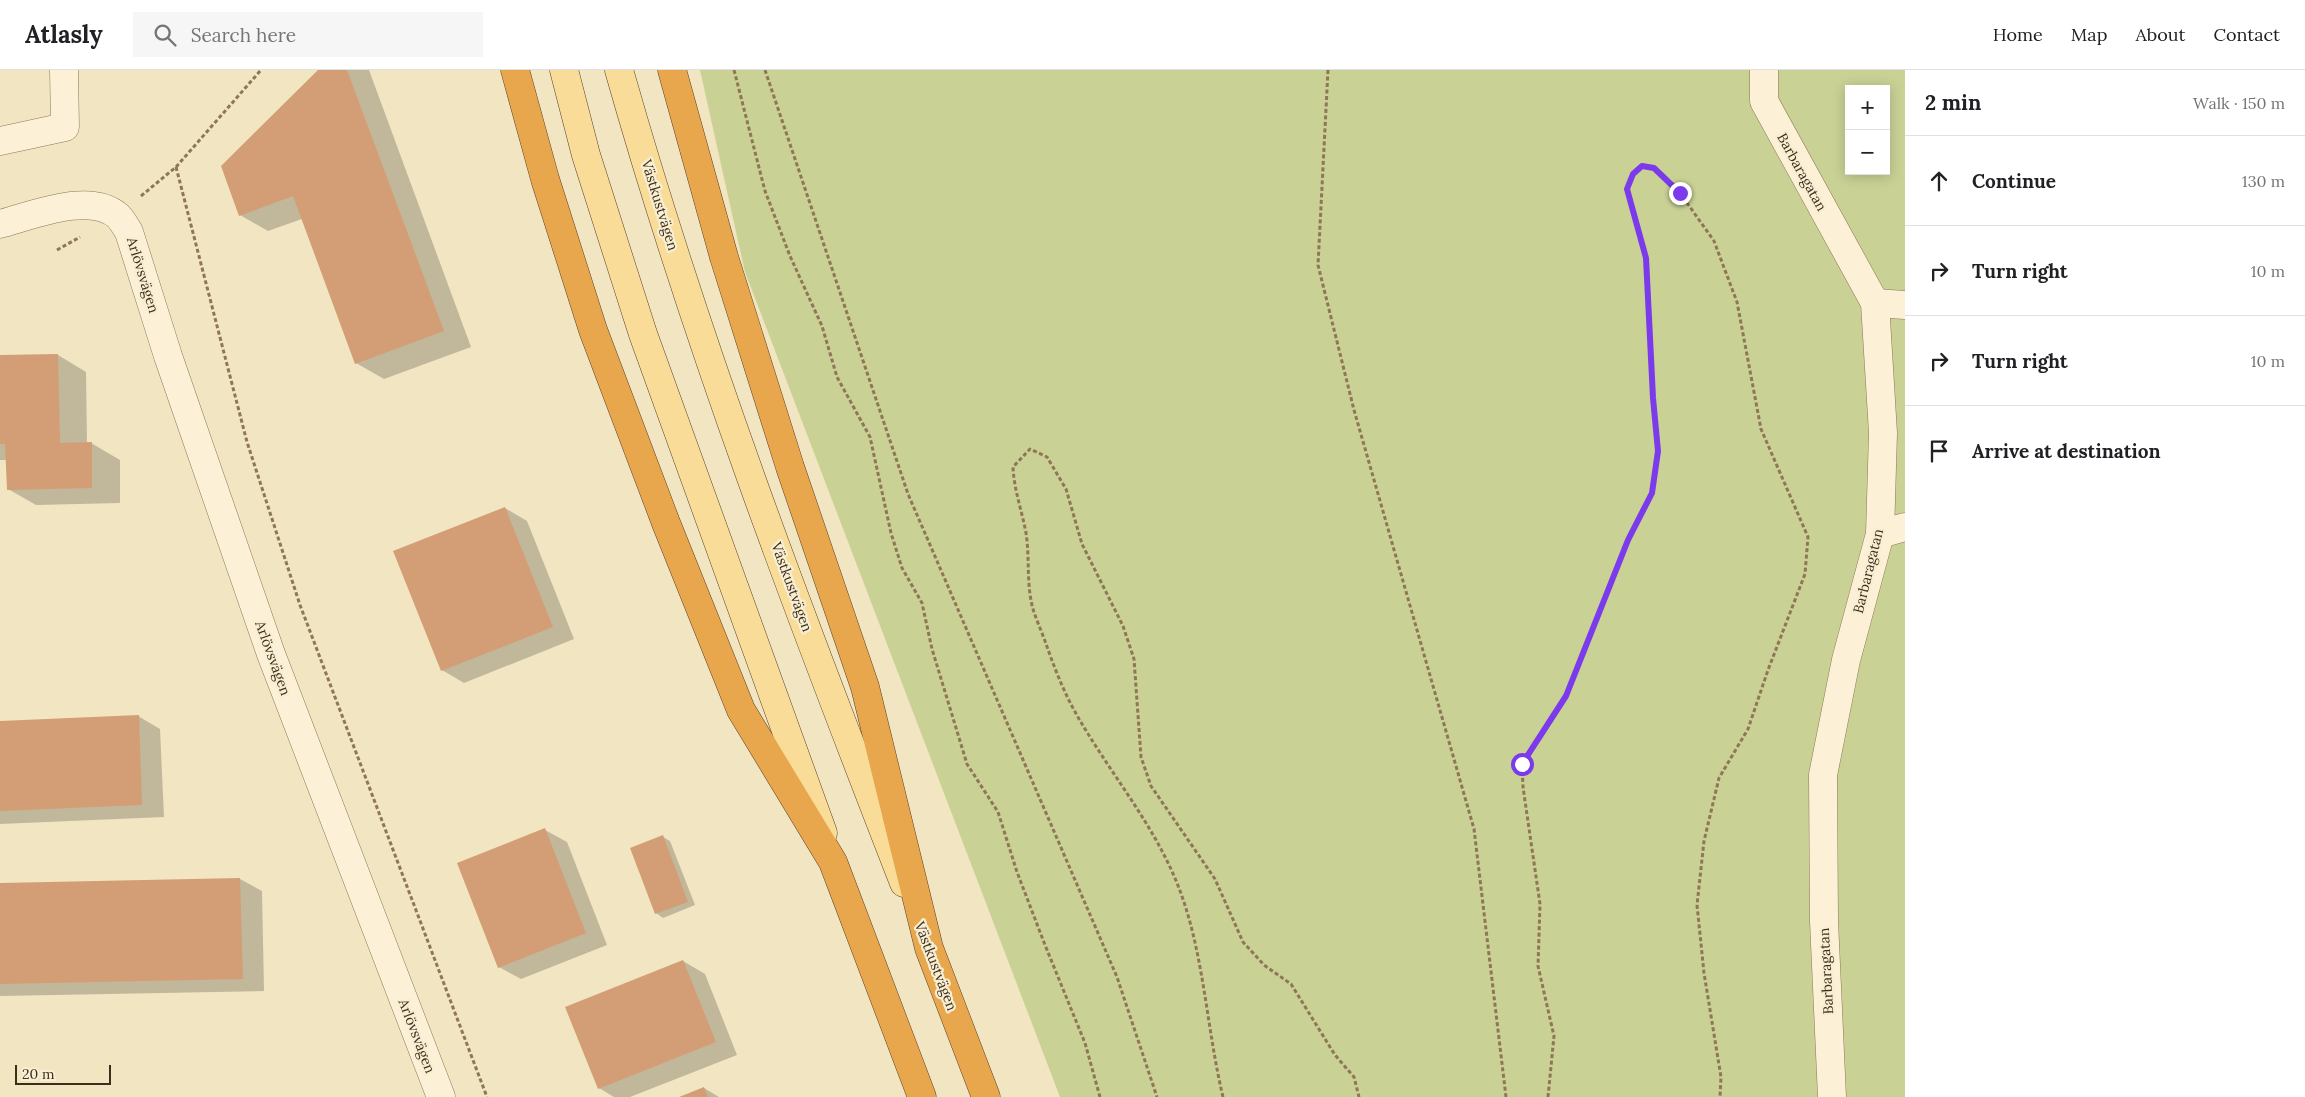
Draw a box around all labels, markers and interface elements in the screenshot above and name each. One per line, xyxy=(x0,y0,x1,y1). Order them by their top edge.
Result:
search box xyxy=(133,12,483,57)
text: Atlasly xyxy=(25,19,103,50)
icon: search xyxy=(151,21,179,49)
text: Search here xyxy=(191,23,296,47)
text: Home xyxy=(1993,23,2043,46)
text: Map xyxy=(2071,23,2107,46)
text: About xyxy=(2135,23,2185,46)
text: Contact xyxy=(2213,23,2280,46)
map controls xyxy=(1845,85,1890,175)
button: + xyxy=(1845,85,1890,130)
text: 2 min xyxy=(1925,89,1981,116)
text: Walk · 150 m xyxy=(2193,93,2285,113)
street label: Barbaragatan xyxy=(1773,130,1831,215)
button: − xyxy=(1845,130,1890,175)
street label: Västkustvägen xyxy=(637,157,682,253)
icon: ahead xyxy=(1925,167,1953,195)
text: Continue xyxy=(1972,169,2056,193)
text: 130 m xyxy=(2242,171,2285,191)
route end xyxy=(1669,182,1692,205)
street label: Arlövsvägen xyxy=(123,234,163,315)
icon: right xyxy=(1925,257,1953,285)
text: Turn right xyxy=(1972,259,2068,283)
text: 10 m xyxy=(2251,261,2285,281)
icon: right xyxy=(1925,347,1953,375)
text: Turn right xyxy=(1972,349,2068,373)
text: 10 m xyxy=(2251,351,2285,371)
icon: arrive xyxy=(1925,437,1953,465)
text: Arrive at destination xyxy=(1972,439,2161,463)
street label: Barbaragatan xyxy=(1849,526,1887,615)
street label: Västkustvägen xyxy=(767,539,817,635)
street label: Arlövsvägen xyxy=(251,617,295,698)
route start xyxy=(1511,753,1534,776)
street label: Västkustvägen xyxy=(910,918,961,1014)
street label: Barbaragatan xyxy=(1815,927,1837,1015)
street label: Arlövsvägen xyxy=(394,995,440,1076)
scale bar xyxy=(15,1062,111,1085)
text: 20 m xyxy=(22,1065,54,1083)

